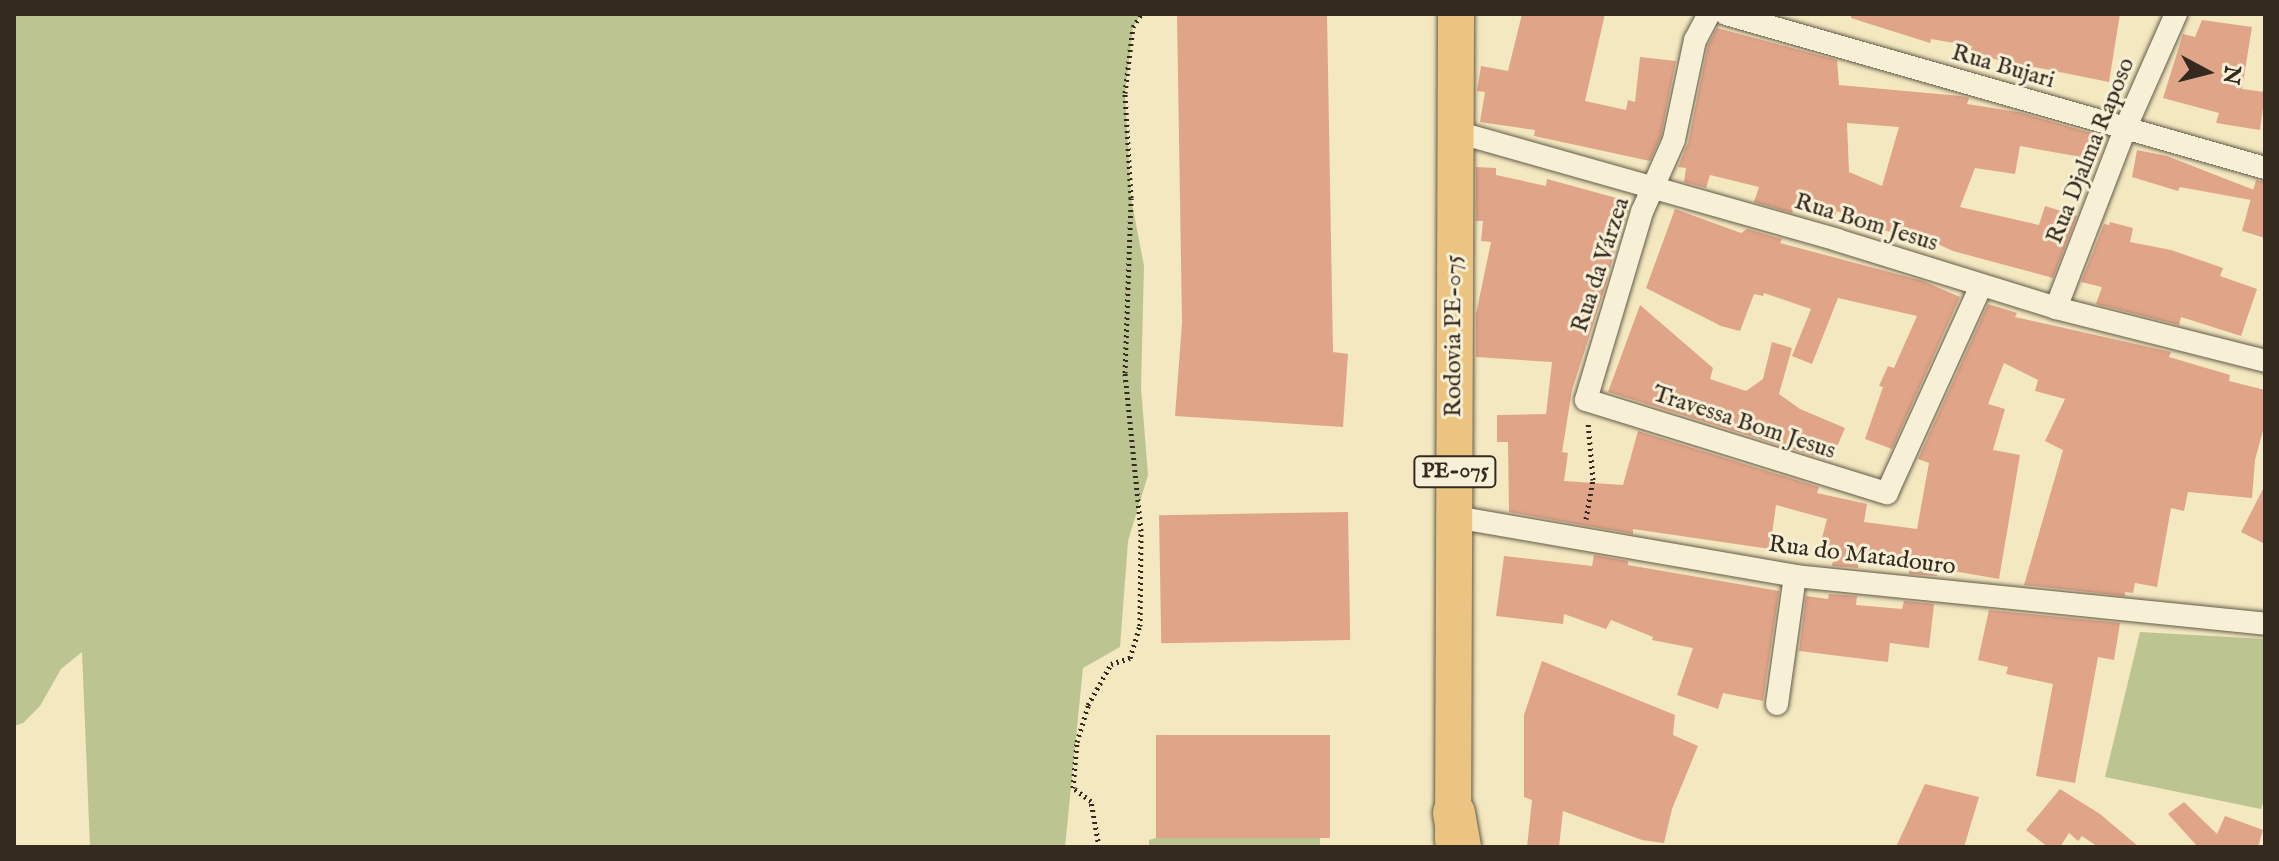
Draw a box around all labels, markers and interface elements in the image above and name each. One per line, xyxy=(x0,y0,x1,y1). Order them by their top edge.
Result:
north arrow xyxy=(2167,32,2247,112)
street label: Rua Bujari xyxy=(1948,39,2058,95)
street label: Rua Djalma Raposo xyxy=(2041,54,2141,248)
text: N xyxy=(2216,64,2246,86)
street label: Rua Bom Jesus xyxy=(1791,188,1941,258)
street label: Rua da Várzea xyxy=(1566,194,1636,336)
street label: Rodovia PE-075 xyxy=(1440,255,1468,417)
street label: Travessa Bom Jesus xyxy=(1649,380,1839,466)
road number: PE-075 xyxy=(1413,454,1497,490)
street label: Rua do Matadouro xyxy=(1767,530,1957,582)

